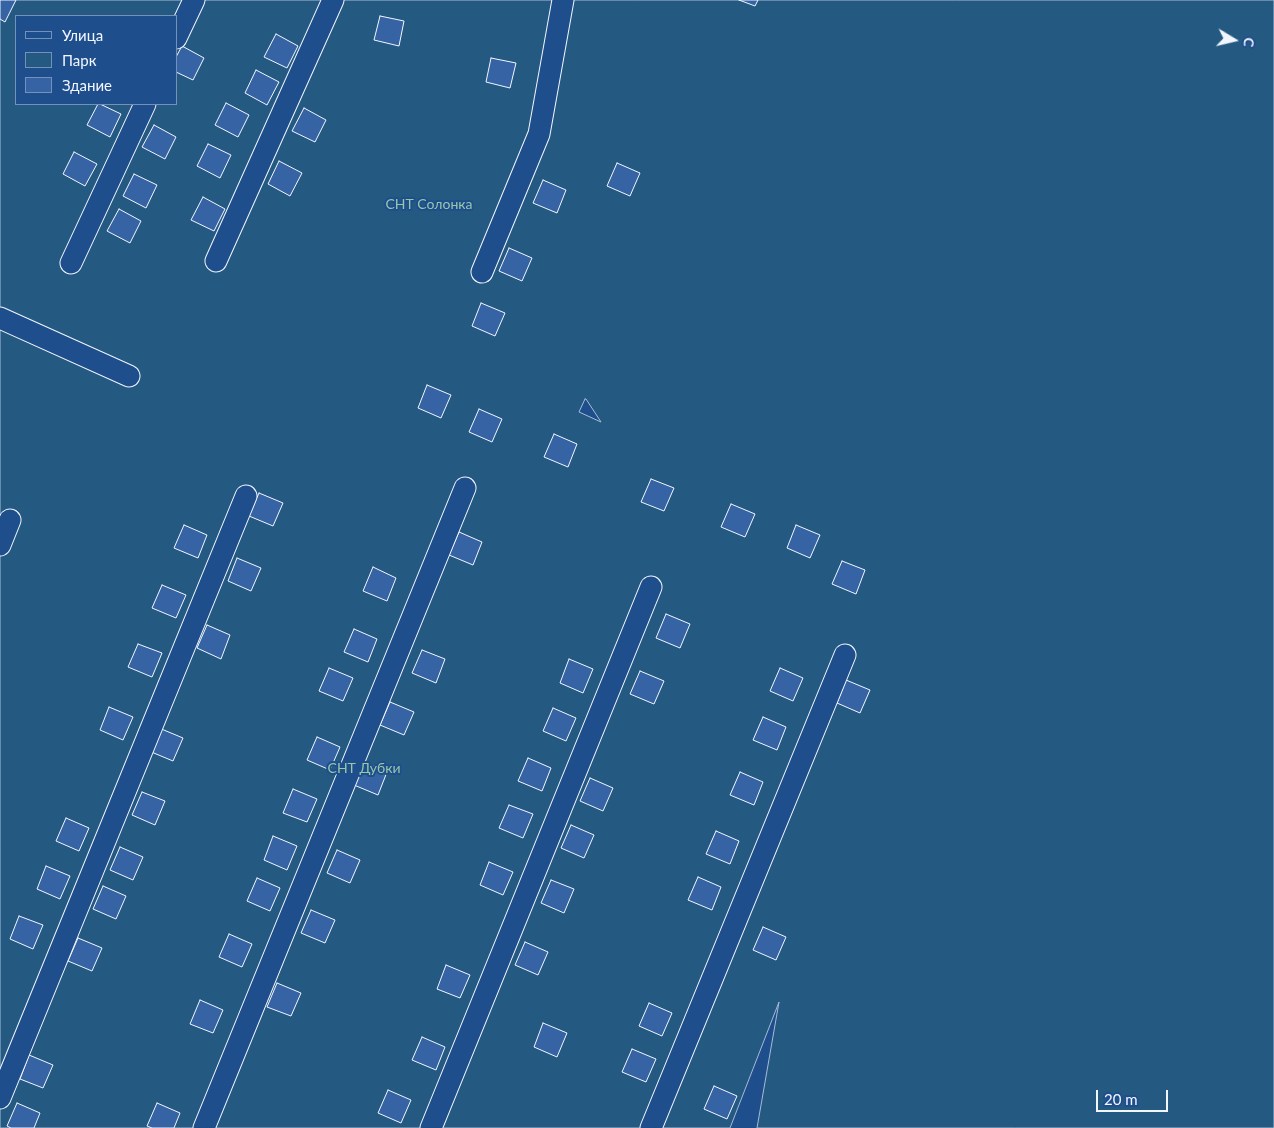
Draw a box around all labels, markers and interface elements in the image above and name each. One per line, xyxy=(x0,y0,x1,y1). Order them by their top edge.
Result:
legend xyxy=(15,15,178,105)
north arrow xyxy=(1209,15,1259,65)
text: Улица xyxy=(62,26,103,44)
text: С xyxy=(1240,37,1258,48)
text: Парк xyxy=(62,51,96,69)
text: Здание xyxy=(62,76,112,94)
park label: СНТ Солонка xyxy=(385,196,473,212)
park label: СНТ Дубки xyxy=(328,760,400,776)
scale bar xyxy=(1099,1080,1172,1112)
text: 20 m xyxy=(1104,1090,1138,1108)

